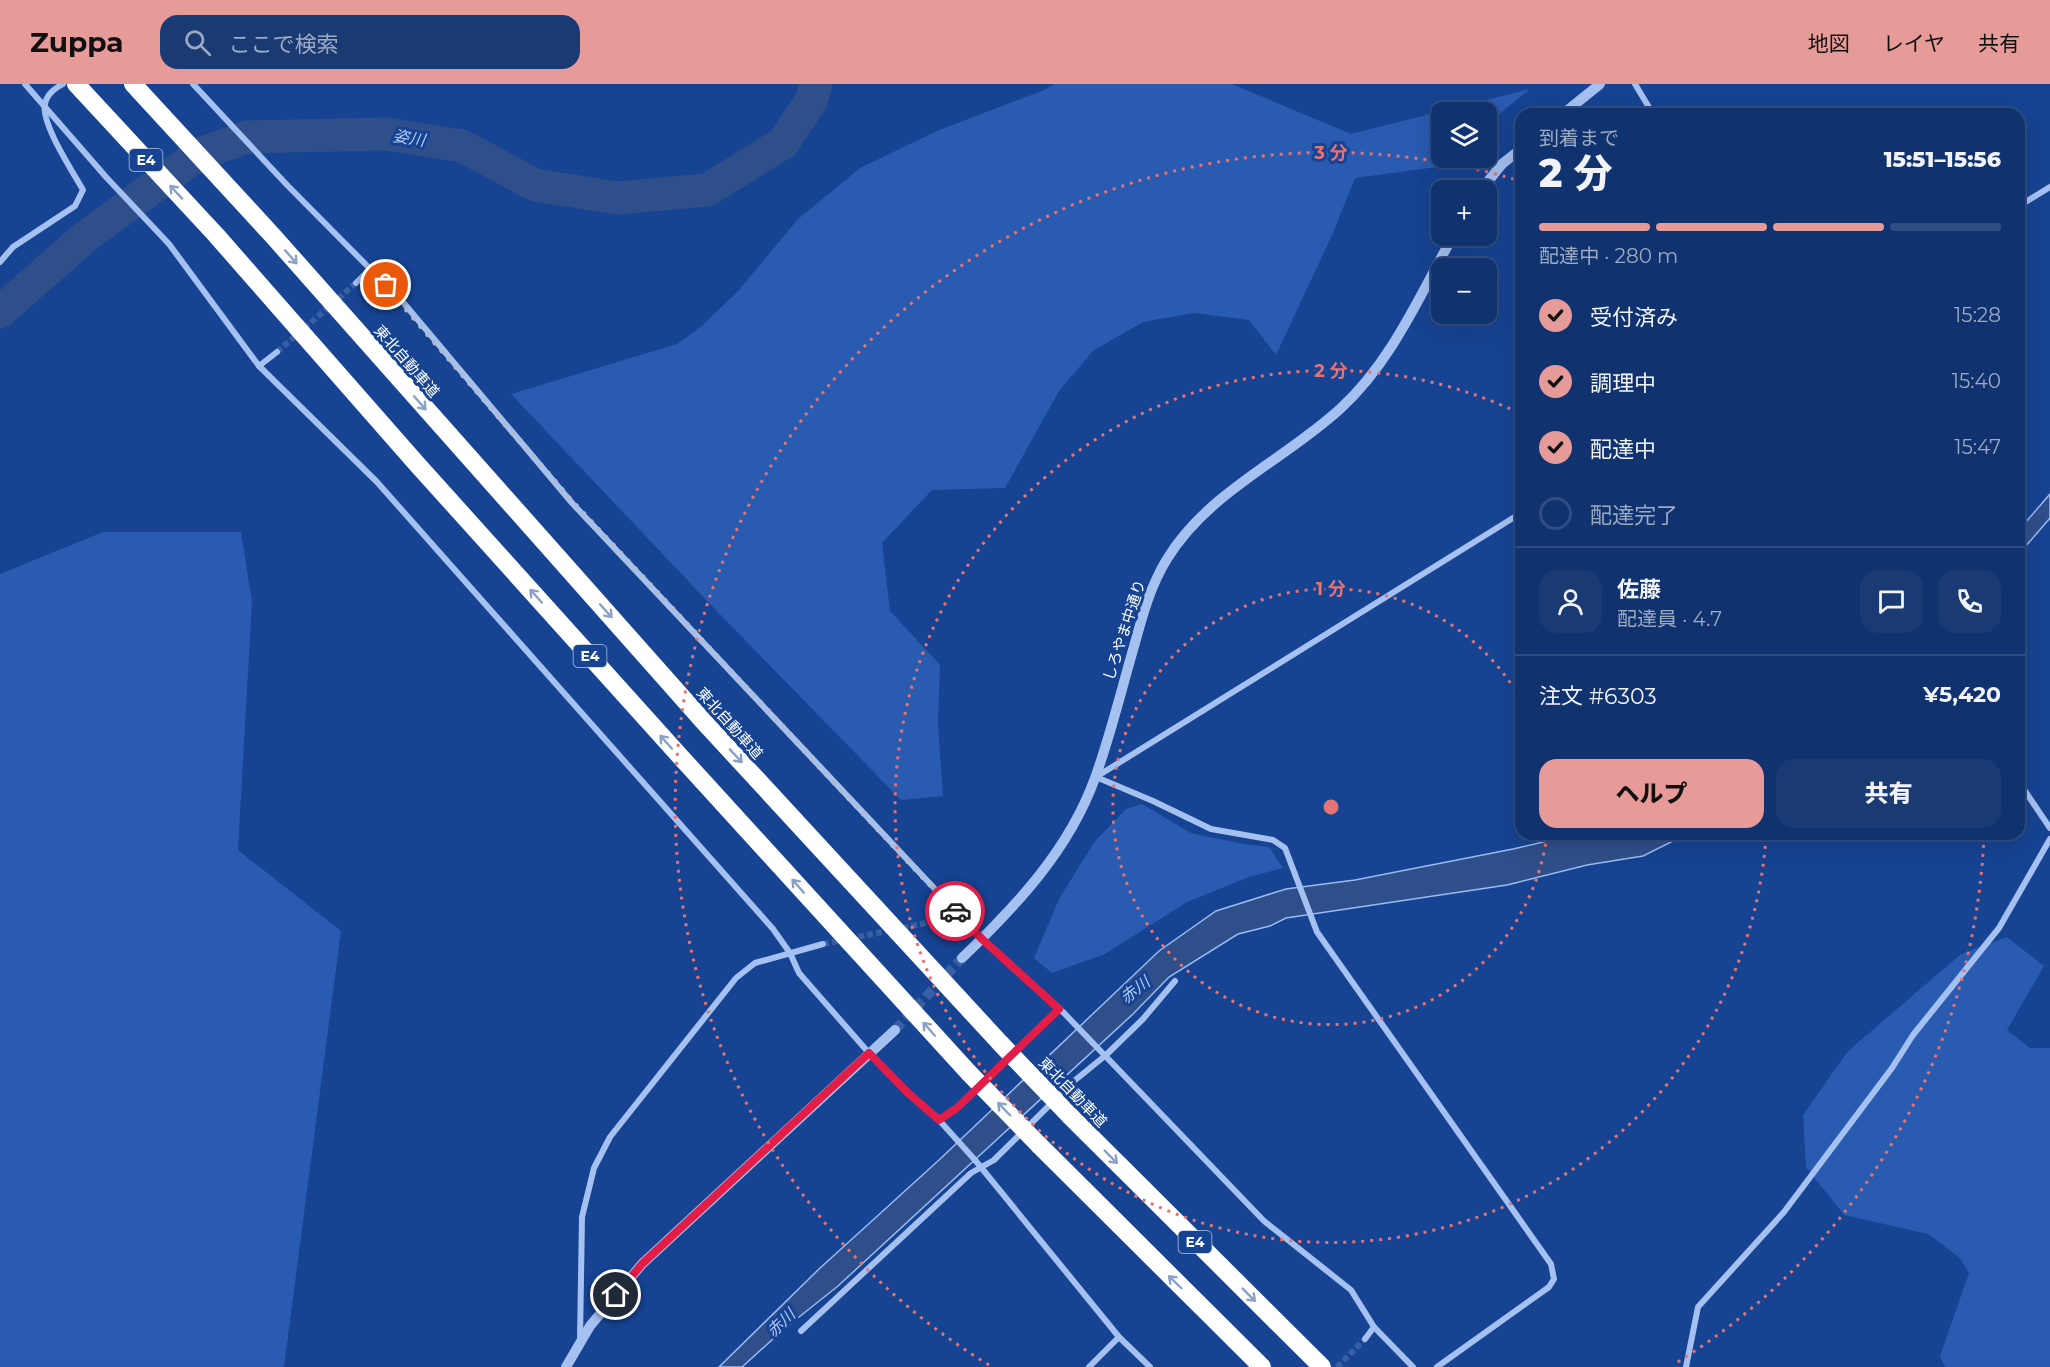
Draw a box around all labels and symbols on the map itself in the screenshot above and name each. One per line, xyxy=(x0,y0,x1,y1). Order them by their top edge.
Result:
water label: 姿川 xyxy=(392,126,428,150)
text: 3 分 xyxy=(1313,142,1348,164)
road number: E4 xyxy=(130,149,162,171)
one-way arrow xyxy=(169,185,183,200)
one-way arrow xyxy=(284,249,298,264)
pin xyxy=(360,259,411,310)
street label: 東北自動車道 xyxy=(370,321,444,401)
text: 2 分 xyxy=(1314,360,1348,382)
one-way arrow xyxy=(413,395,427,410)
street label: しろやま中通り xyxy=(1099,577,1149,683)
text: 1 分 xyxy=(1316,578,1346,600)
one-way arrow xyxy=(529,589,543,604)
one-way arrow xyxy=(599,603,613,618)
road number: E4 xyxy=(574,645,606,667)
street label: 東北自動車道 xyxy=(693,683,767,763)
one-way arrow xyxy=(659,734,673,749)
one-way arrow xyxy=(729,749,743,764)
centre of rings xyxy=(1321,797,1341,817)
one-way arrow xyxy=(791,878,805,893)
courier xyxy=(925,881,985,941)
water label: 赤川 xyxy=(1117,971,1155,1007)
one-way arrow xyxy=(922,1022,936,1037)
street label: 東北自動車道 xyxy=(1035,1053,1111,1131)
one-way arrow xyxy=(996,1101,1011,1116)
one-way arrow xyxy=(1103,1150,1118,1165)
road number: E4 xyxy=(1178,1231,1212,1253)
pin xyxy=(590,1269,641,1320)
one-way arrow xyxy=(1168,1275,1183,1289)
one-way arrow xyxy=(1241,1288,1256,1302)
water label: 赤川 xyxy=(763,1304,801,1341)

